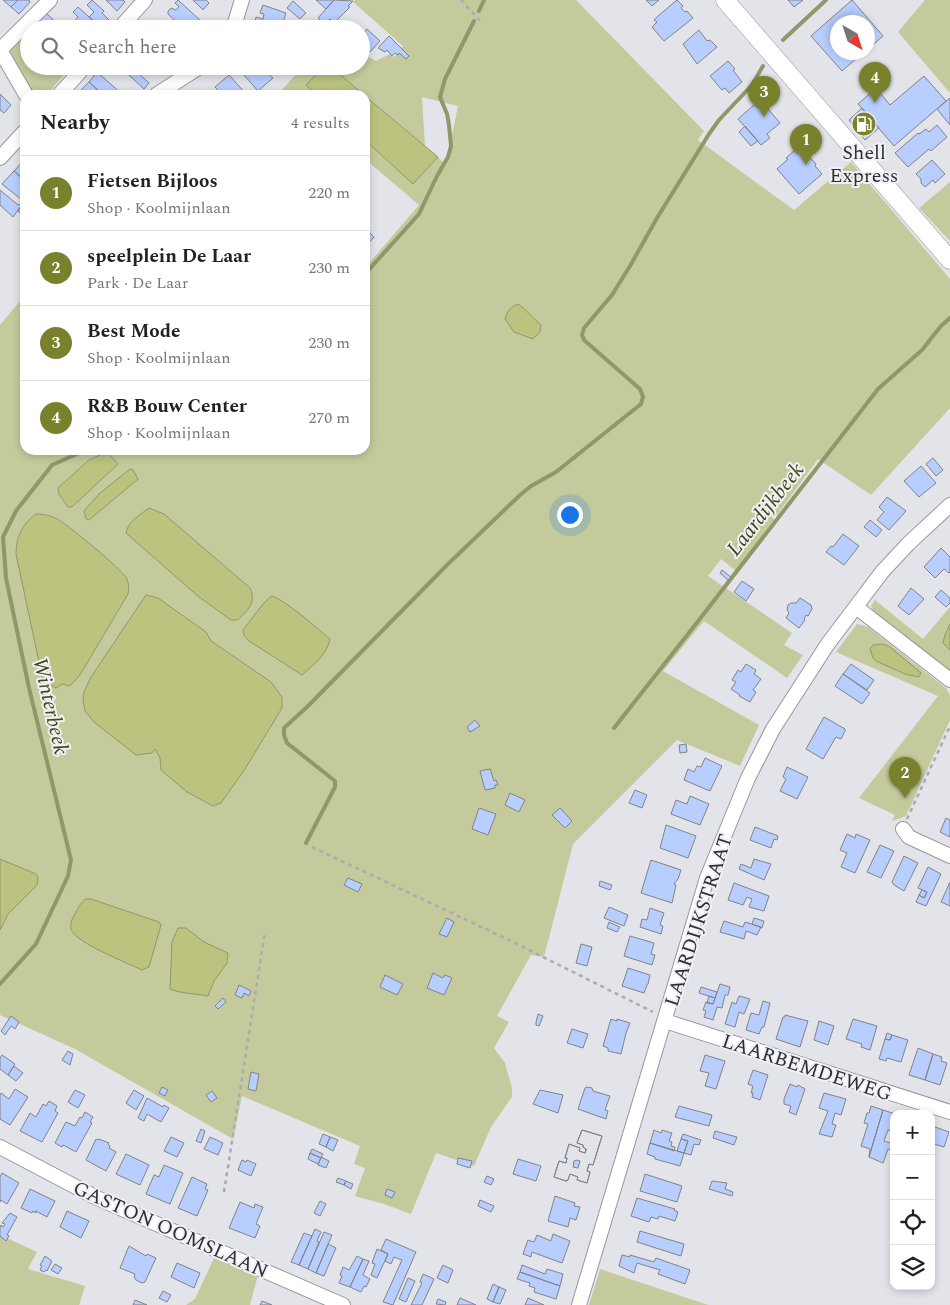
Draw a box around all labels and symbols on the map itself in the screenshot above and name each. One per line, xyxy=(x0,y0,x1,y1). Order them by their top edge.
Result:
north arrow xyxy=(830,15,875,60)
pin: 4 xyxy=(859,62,891,103)
pin: 3 xyxy=(748,76,780,117)
fuel station icon: Shell Express xyxy=(851,111,877,137)
pin: 1 xyxy=(790,124,822,165)
place label: Shell Express xyxy=(830,138,899,191)
water label: Laardijkbeek xyxy=(719,456,813,563)
your location xyxy=(557,502,583,528)
water label: Winterbeek xyxy=(23,655,77,758)
pin: 2 xyxy=(889,757,921,798)
street label: LAARDIJKSTRAAT xyxy=(657,830,741,1011)
street label: LAARBEMDEWEG xyxy=(718,1026,895,1110)
street label: GASTON OOMSLAAN xyxy=(68,1173,273,1287)

